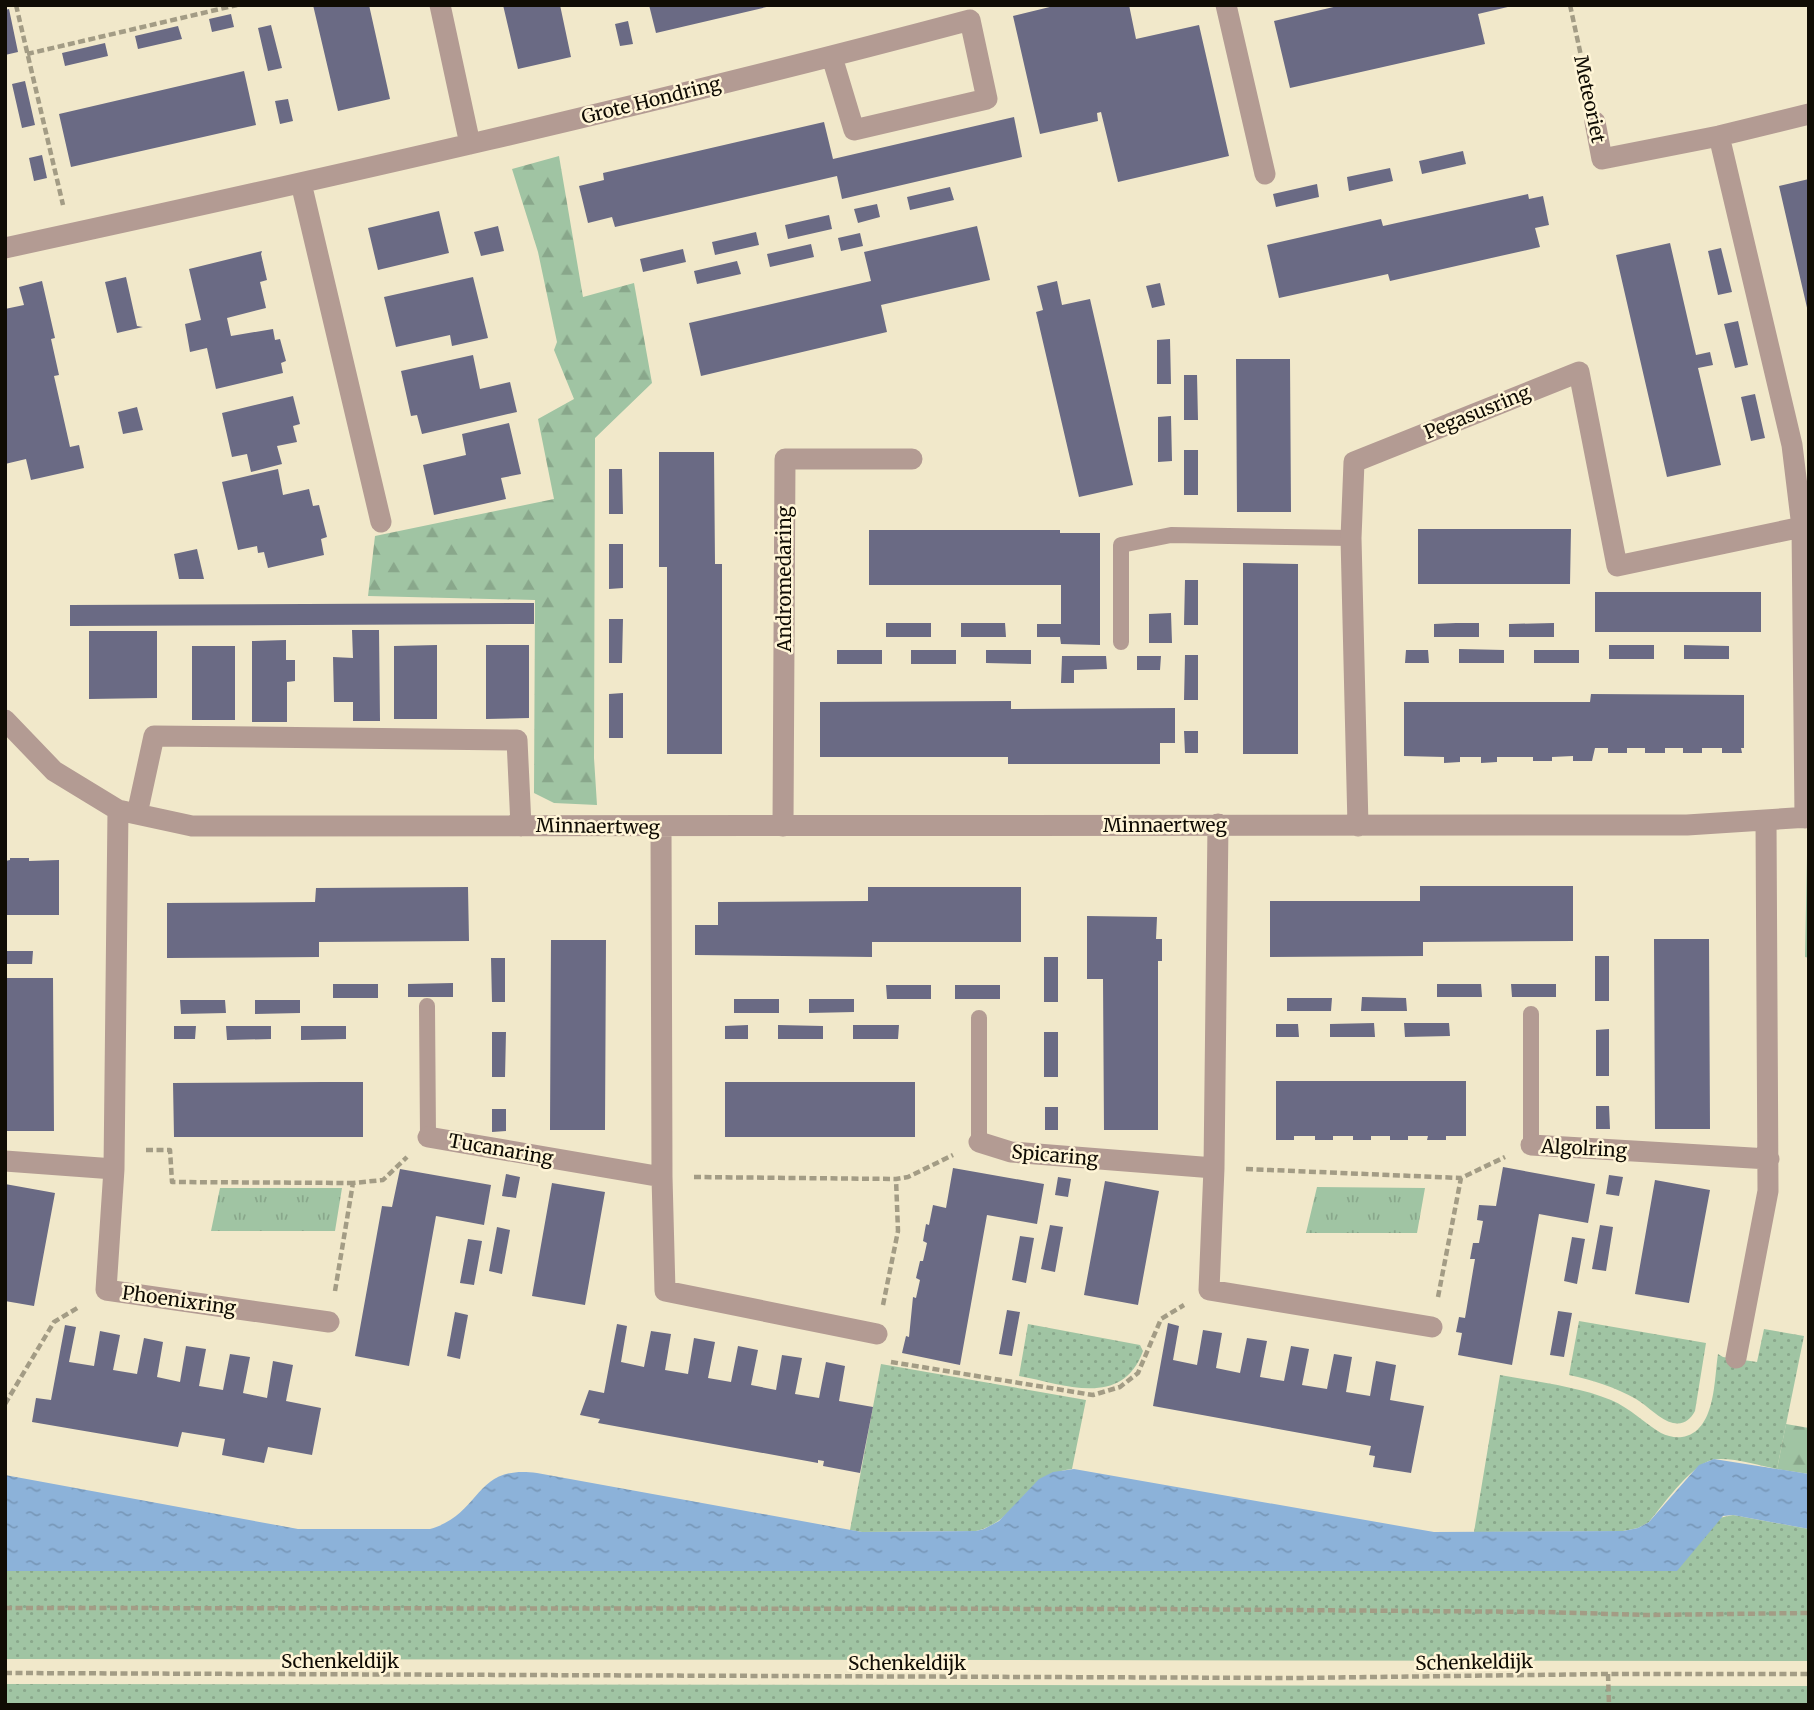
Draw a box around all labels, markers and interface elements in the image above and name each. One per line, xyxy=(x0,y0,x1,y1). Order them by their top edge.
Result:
street label: Meteoriet xyxy=(1569,53,1611,146)
street label: Grote Hondring xyxy=(579,71,724,129)
street label: Pegasusring xyxy=(1420,380,1534,444)
street label: Andromedaring xyxy=(772,505,796,653)
street label: Minnaertweg xyxy=(536,813,661,839)
street label: Minnaertweg xyxy=(1103,813,1227,837)
street label: Tucanaring xyxy=(447,1128,556,1170)
street label: Algolring xyxy=(1539,1134,1628,1162)
street label: Spicaring xyxy=(1011,1139,1100,1171)
street label: Phoenixring xyxy=(120,1280,238,1320)
street label: Schenkeldijk xyxy=(281,1649,399,1673)
street label: Schenkeldijk xyxy=(1415,1649,1533,1675)
street label: Schenkeldijk xyxy=(848,1651,966,1675)

